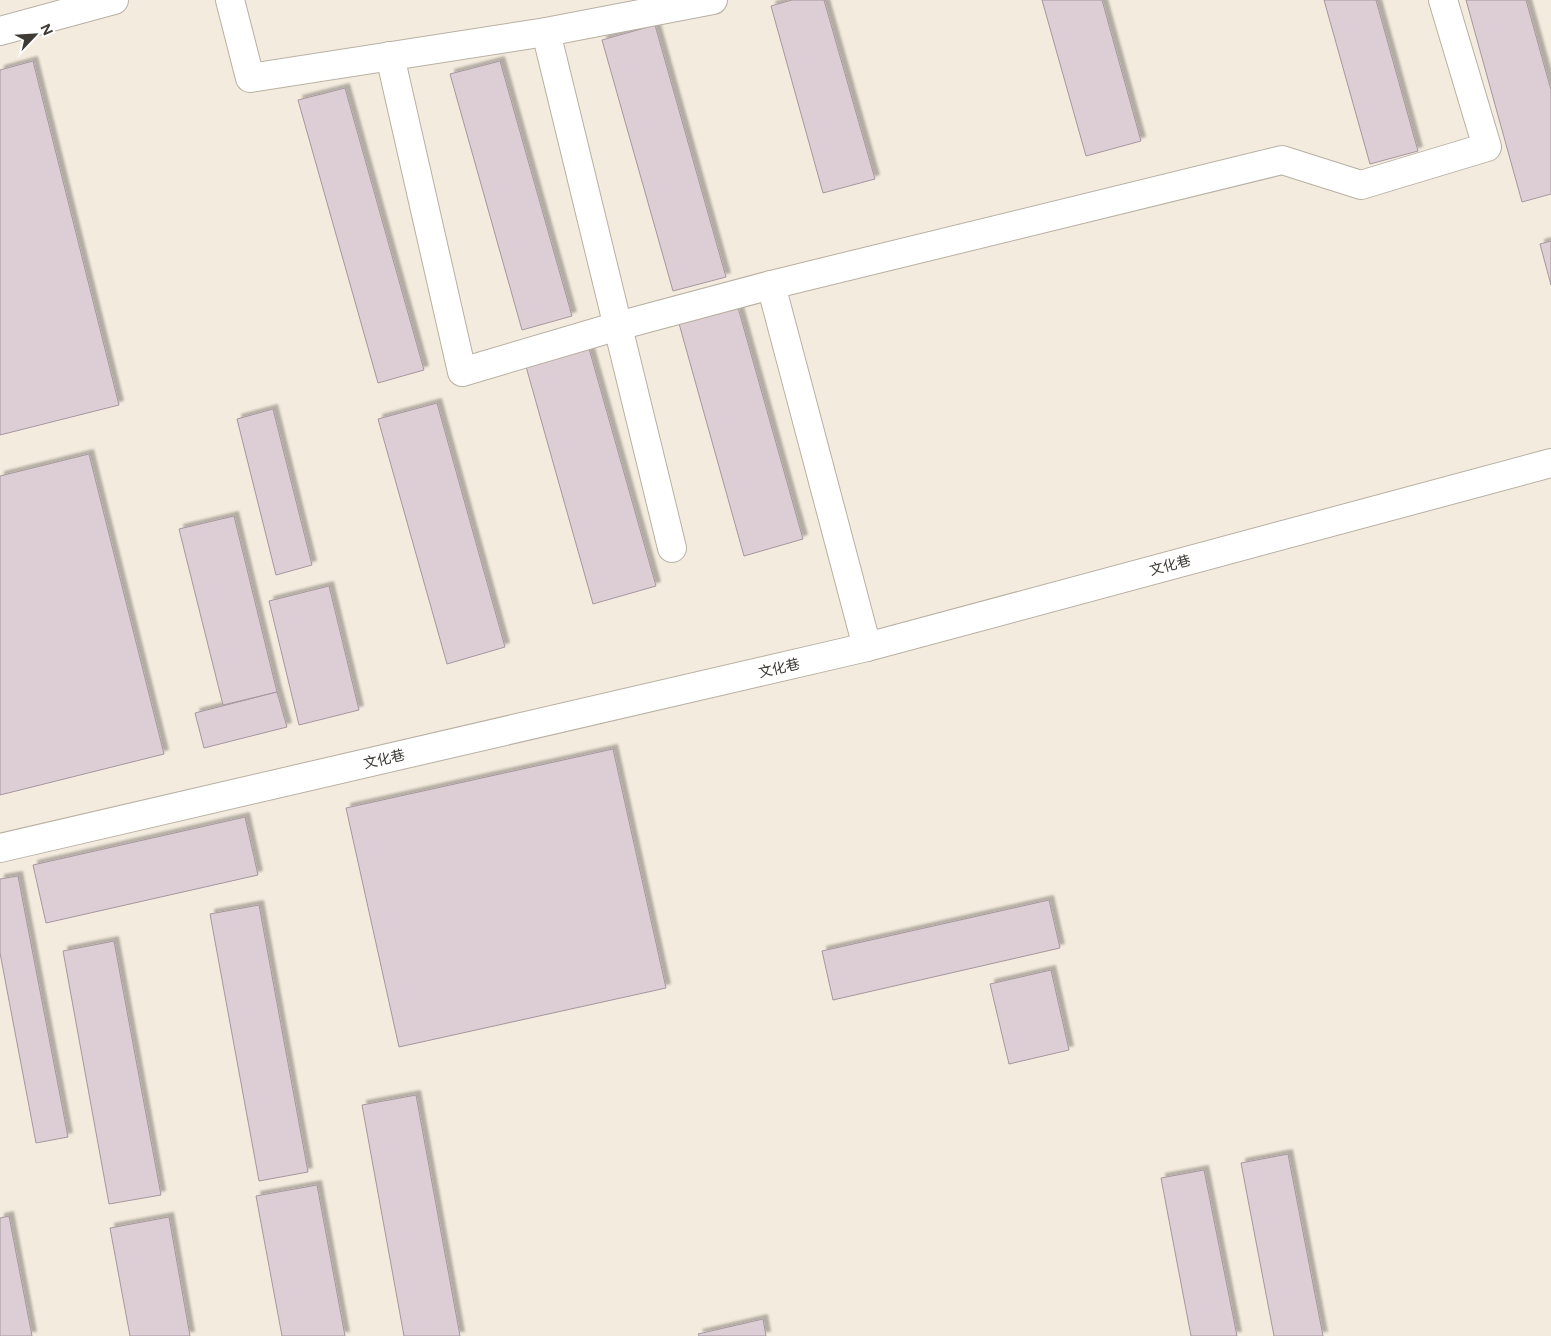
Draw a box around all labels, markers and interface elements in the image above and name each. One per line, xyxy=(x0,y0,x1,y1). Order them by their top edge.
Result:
north arrow xyxy=(10,10,60,60)
text: N xyxy=(36,21,56,38)
street label: 文化巷 xyxy=(1148,552,1193,579)
street label: 文化巷 xyxy=(757,655,801,681)
street label: 文化巷 xyxy=(362,746,406,772)

